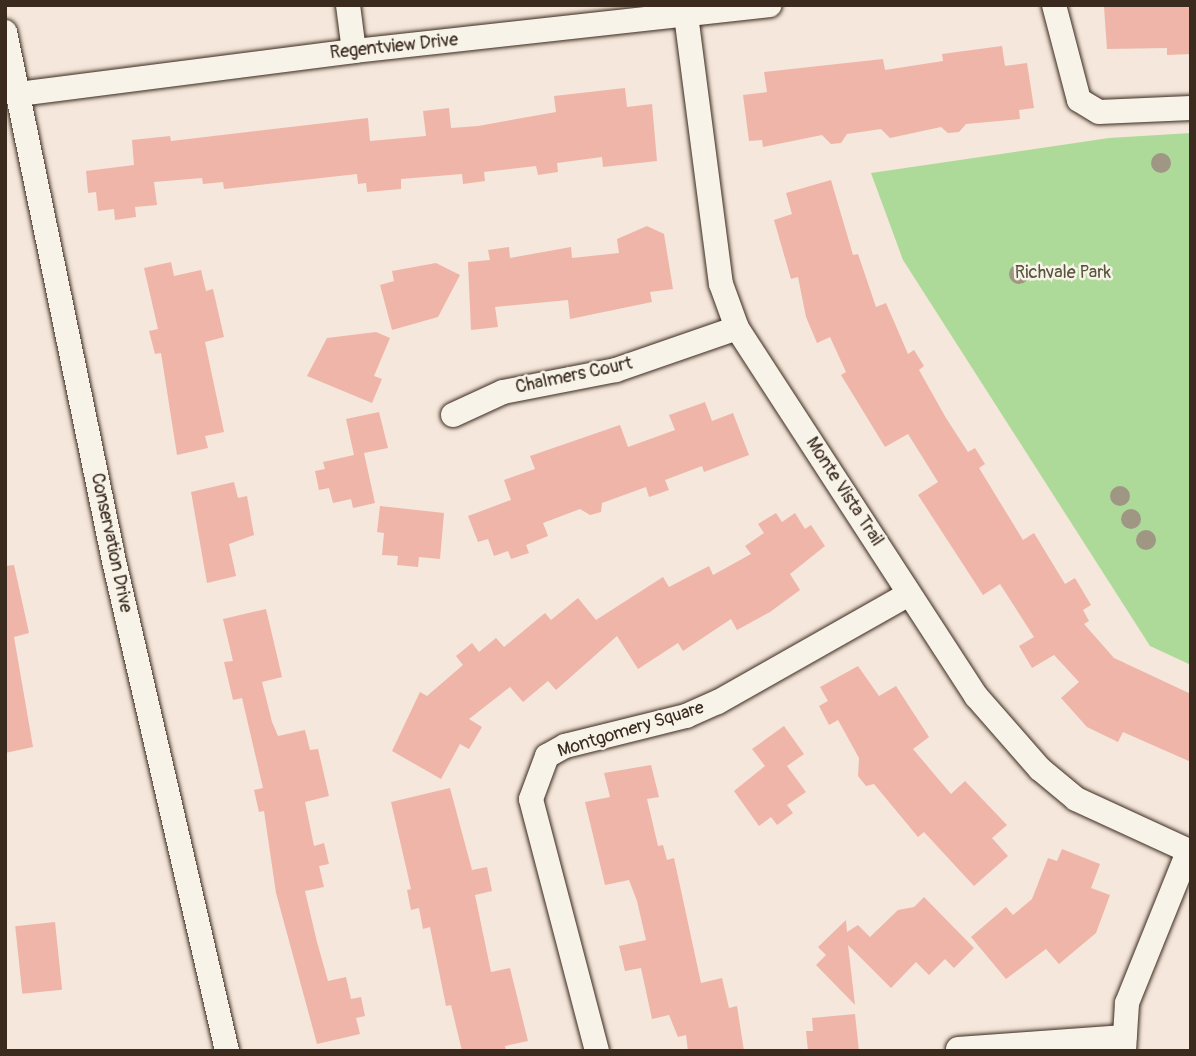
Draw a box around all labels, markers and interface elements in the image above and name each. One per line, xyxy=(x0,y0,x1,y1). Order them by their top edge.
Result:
street label: Regentview Drive xyxy=(329,30,459,64)
park label: Richvale Park xyxy=(1015,262,1111,284)
street label: Chalmers Court xyxy=(514,353,634,399)
street label: Monte Vista Trail xyxy=(801,433,887,551)
street label: Conservation Drive xyxy=(86,471,136,615)
street label: Montgomery Square xyxy=(555,697,707,763)

